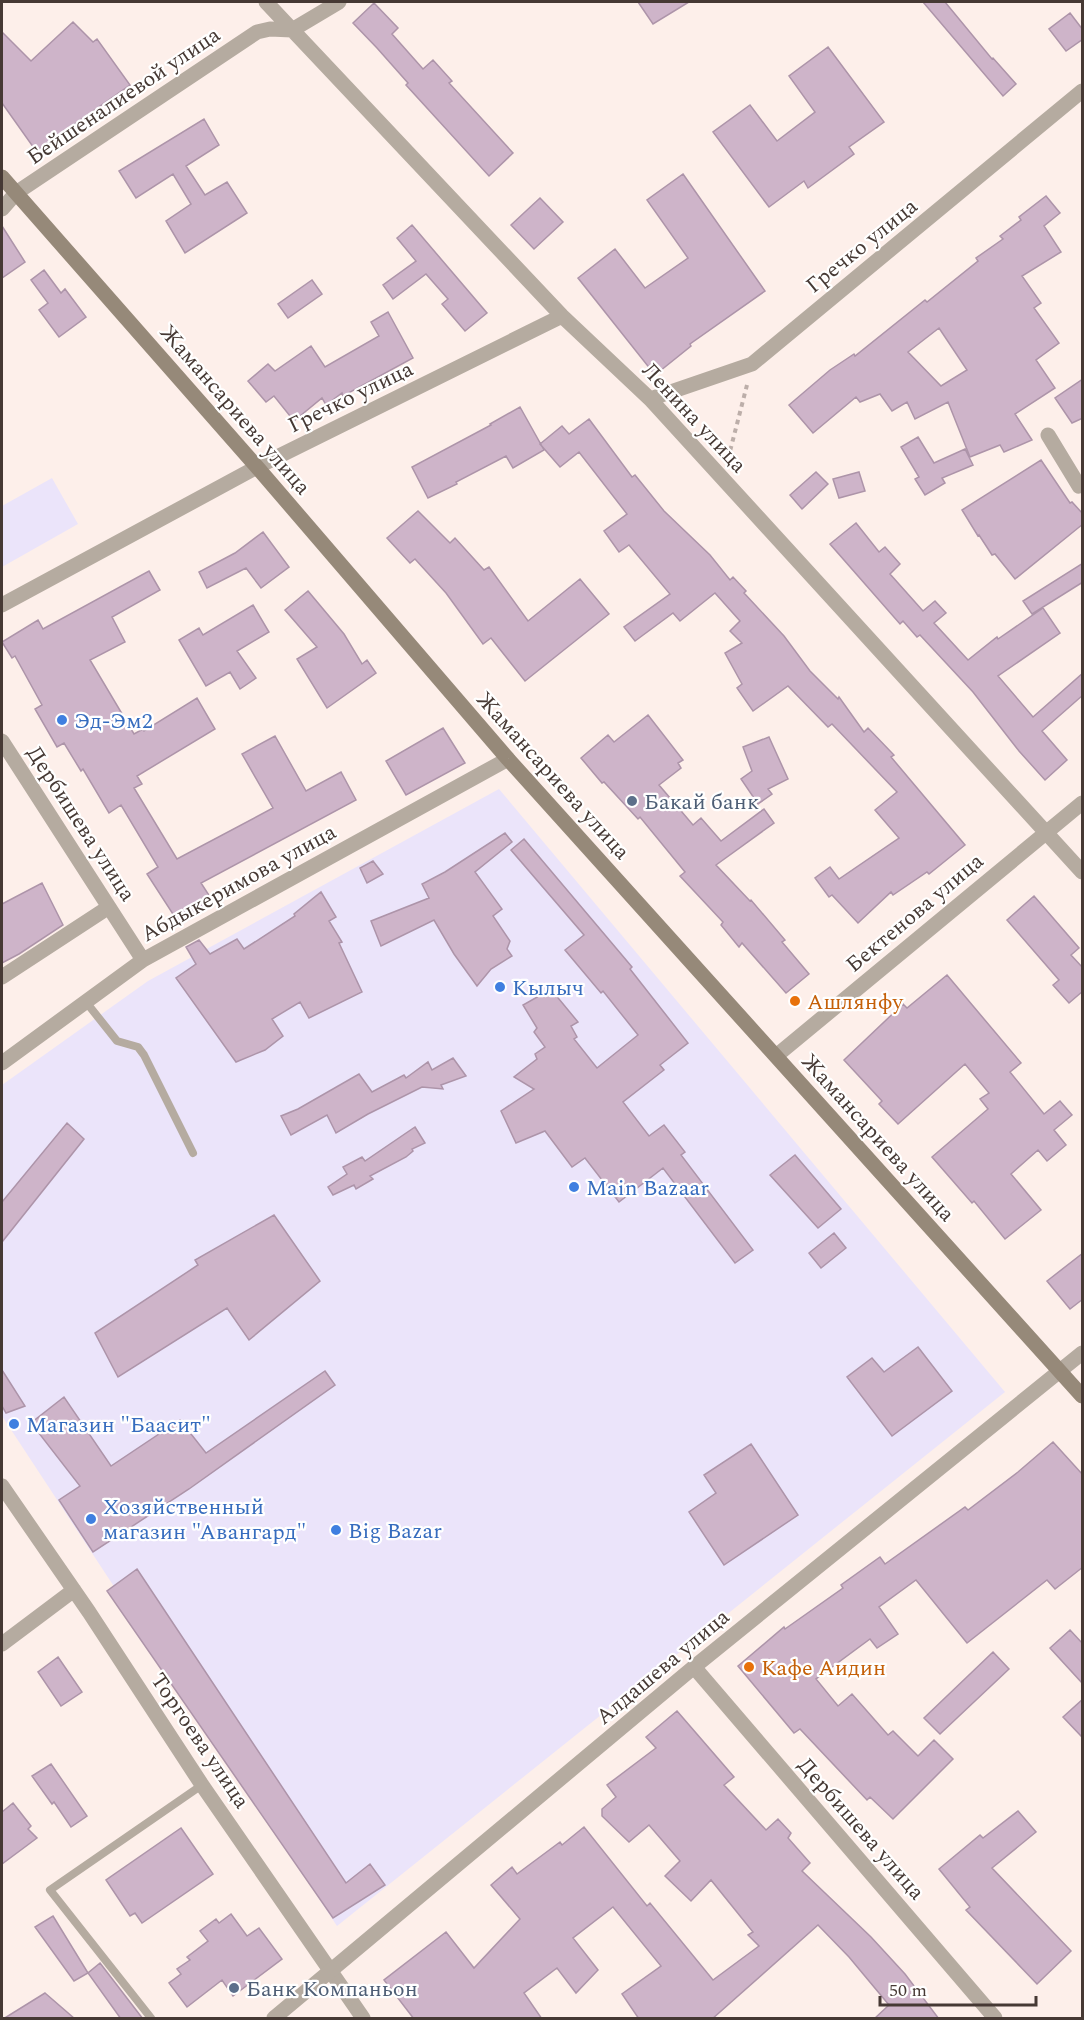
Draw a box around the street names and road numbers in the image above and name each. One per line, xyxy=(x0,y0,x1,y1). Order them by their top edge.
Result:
street label: Бейшеналиевой улица xyxy=(20,19,227,173)
street label: Гречко улица xyxy=(799,190,925,302)
street label: Жамансариева улица xyxy=(151,317,319,503)
street label: Гречко улица xyxy=(282,353,419,442)
street label: Ленина улица xyxy=(634,355,754,481)
street label: Жамансариева улица xyxy=(468,684,638,868)
street label: Дербишева улица xyxy=(18,739,144,908)
street label: Абдыкеримова улица xyxy=(135,816,343,951)
street label: Бектенова улица xyxy=(839,845,991,981)
street label: Жамансариева улица xyxy=(793,1046,963,1230)
street label: Алдашева улица xyxy=(589,1601,737,1733)
street label: Торгоева улица xyxy=(142,1666,258,1816)
street label: Дербишева улица xyxy=(789,1750,932,1908)

